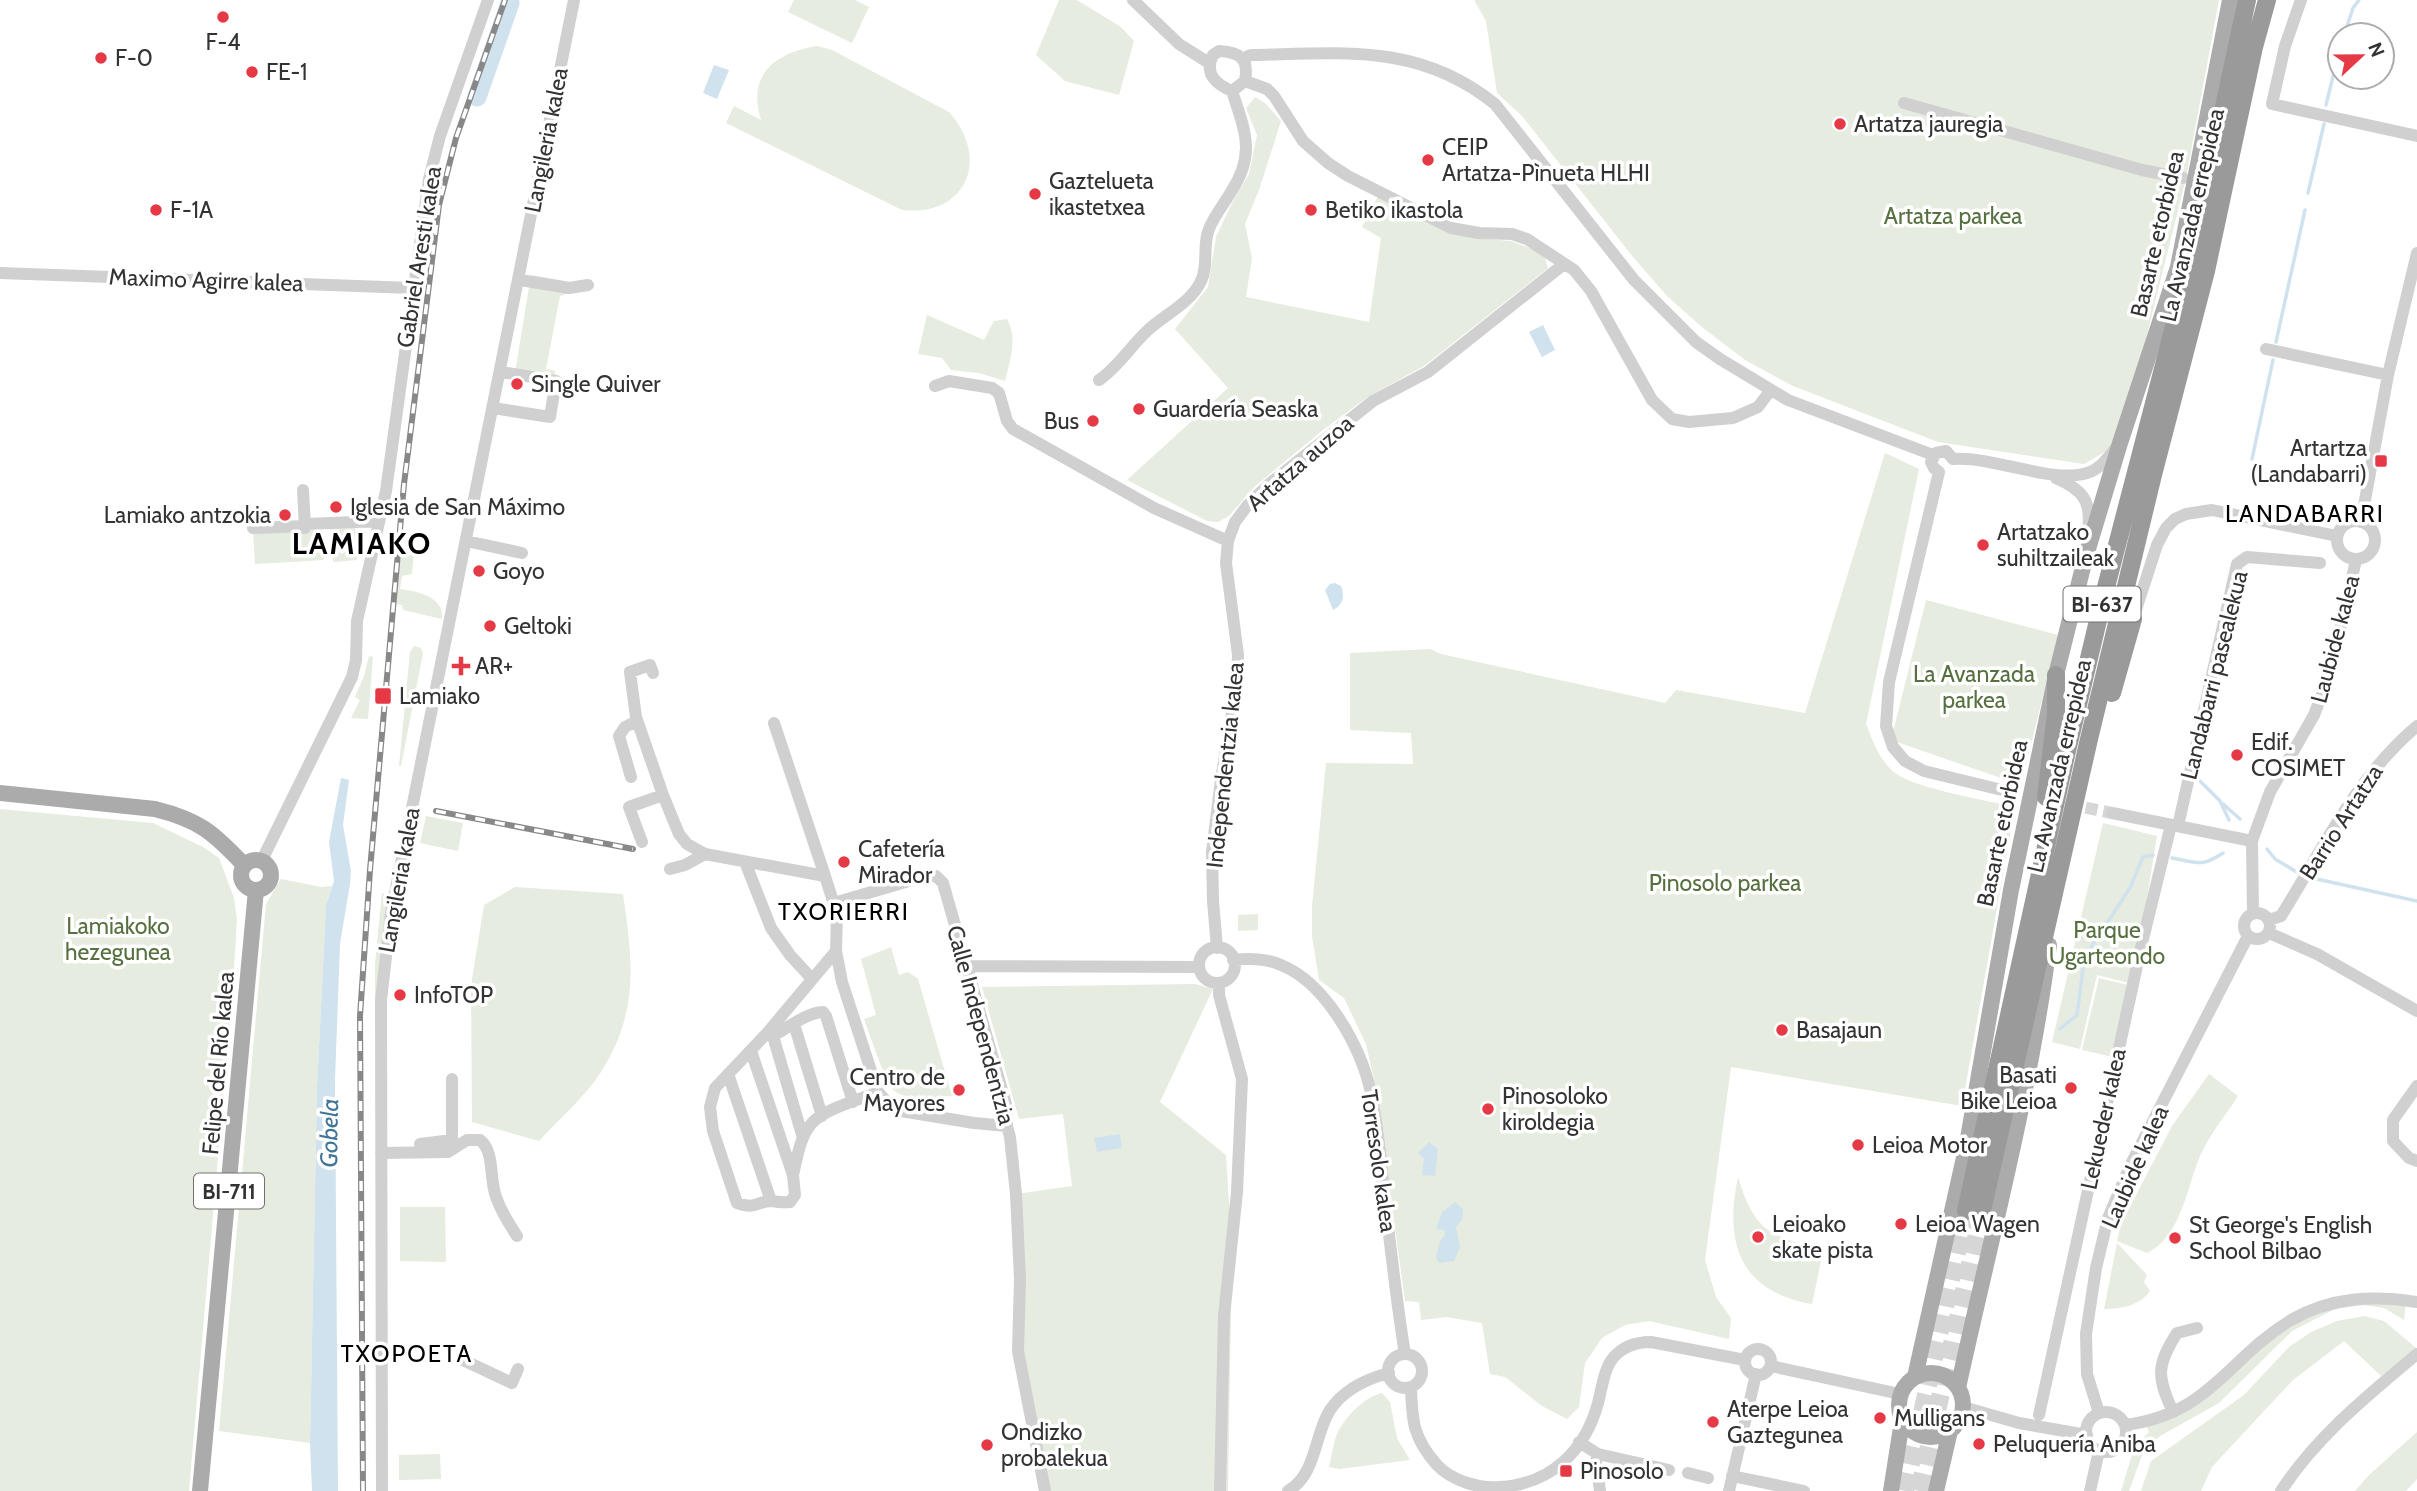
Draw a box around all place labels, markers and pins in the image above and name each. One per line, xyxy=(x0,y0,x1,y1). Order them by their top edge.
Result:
marker: F-4 xyxy=(215,9,231,25)
place label: F-4 xyxy=(205,28,241,56)
place label: F-0 xyxy=(115,44,153,72)
marker: F-0 xyxy=(93,50,109,66)
place label: FE-1 xyxy=(266,58,307,86)
marker: FE-1 xyxy=(244,64,260,80)
place label: Artatza jauregia xyxy=(1854,110,2003,138)
marker: Artatza jauregia xyxy=(1832,116,1848,132)
place label: CEIP Artatza-Pìnueta HLHI xyxy=(1442,133,1650,187)
marker: CEIP Artatza-Pìnueta HLHI xyxy=(1420,152,1436,168)
place label: Gaztelueta ikastetxea xyxy=(1049,167,1154,221)
marker: Gaztelueta ikastetxea xyxy=(1027,186,1043,202)
place label: F-1A xyxy=(170,196,213,224)
place label: Betiko ikastola xyxy=(1325,196,1463,224)
marker: F-1A xyxy=(148,202,164,218)
marker: Betiko ikastola xyxy=(1303,202,1319,218)
place label: Single Quiver xyxy=(531,370,661,398)
marker: Single Quiver xyxy=(509,376,525,392)
place label: Guardería Seaska xyxy=(1153,395,1318,423)
marker: Guardería Seaska xyxy=(1131,401,1147,417)
place label: Bus xyxy=(1044,407,1079,435)
marker: Bus xyxy=(1085,413,1101,429)
place label: Artartza (Landabarri) xyxy=(2250,434,2367,488)
marker: Artartza (Landabarri) xyxy=(2373,453,2389,469)
place label: Iglesia de San Máximo xyxy=(350,493,565,521)
marker: Iglesia de San Máximo xyxy=(328,499,344,515)
place label: Lamiako antzokia xyxy=(104,501,271,529)
marker: Lamiako antzokia xyxy=(277,507,293,523)
place label: Artatzako suhiltzaileak xyxy=(1997,518,2115,572)
marker: Artatzako suhiltzaileak xyxy=(1975,537,1991,553)
place label: Goyo xyxy=(493,557,545,585)
marker: Goyo xyxy=(471,563,487,579)
place label: Geltoki xyxy=(504,612,572,640)
marker: Geltoki xyxy=(482,618,498,634)
place label: AR+ xyxy=(475,652,513,680)
marker: AR+ xyxy=(453,658,469,674)
place label: Lamiako xyxy=(399,682,480,710)
marker: Lamiako xyxy=(373,686,393,706)
place label: Edif. COSIMET xyxy=(2251,728,2345,782)
marker: Edif. COSIMET xyxy=(2229,747,2245,763)
place label: Cafetería Mirador xyxy=(858,835,945,889)
marker: Cafetería Mirador xyxy=(836,854,852,870)
place label: InfoTOP xyxy=(414,981,493,1009)
marker: InfoTOP xyxy=(392,987,408,1003)
place label: Basajaun xyxy=(1796,1016,1882,1044)
marker: Basajaun xyxy=(1774,1022,1790,1038)
place label: Basati Bike Leioa xyxy=(1960,1061,2057,1115)
place label: Centro de Mayores xyxy=(850,1063,945,1117)
marker: Basati Bike Leioa xyxy=(2063,1080,2079,1096)
marker: Centro de Mayores xyxy=(951,1082,967,1098)
place label: Pinosoloko kiroldegia xyxy=(1502,1082,1608,1136)
marker: Pinosoloko kiroldegia xyxy=(1480,1101,1496,1117)
place label: Leioa Motor xyxy=(1872,1131,1988,1159)
marker: Leioa Motor xyxy=(1850,1137,1866,1153)
place label: Leioako skate pista xyxy=(1772,1210,1873,1264)
place label: Leioa Wagen xyxy=(1915,1210,2040,1238)
place label: St George's English School Bilbao xyxy=(2189,1211,2372,1265)
marker: Leioa Wagen xyxy=(1893,1216,1909,1232)
marker: Leioako skate pista xyxy=(1750,1229,1766,1245)
marker: St George's English School Bilbao xyxy=(2167,1230,2183,1246)
place label: Aterpe Leioa Gaztegunea xyxy=(1727,1395,1849,1449)
place label: Mulligans xyxy=(1894,1404,1985,1432)
marker: Mulligans xyxy=(1872,1410,1888,1426)
marker: Aterpe Leioa Gaztegunea xyxy=(1705,1414,1721,1430)
place label: Ondizko probalekua xyxy=(1001,1418,1108,1472)
place label: Peluquería Aniba xyxy=(1993,1430,2156,1458)
marker: Peluquería Aniba xyxy=(1971,1436,1987,1452)
marker: Ondizko probalekua xyxy=(979,1437,995,1453)
place label: Pinosolo xyxy=(1580,1457,1664,1485)
marker: Pinosolo xyxy=(1558,1463,1574,1479)

